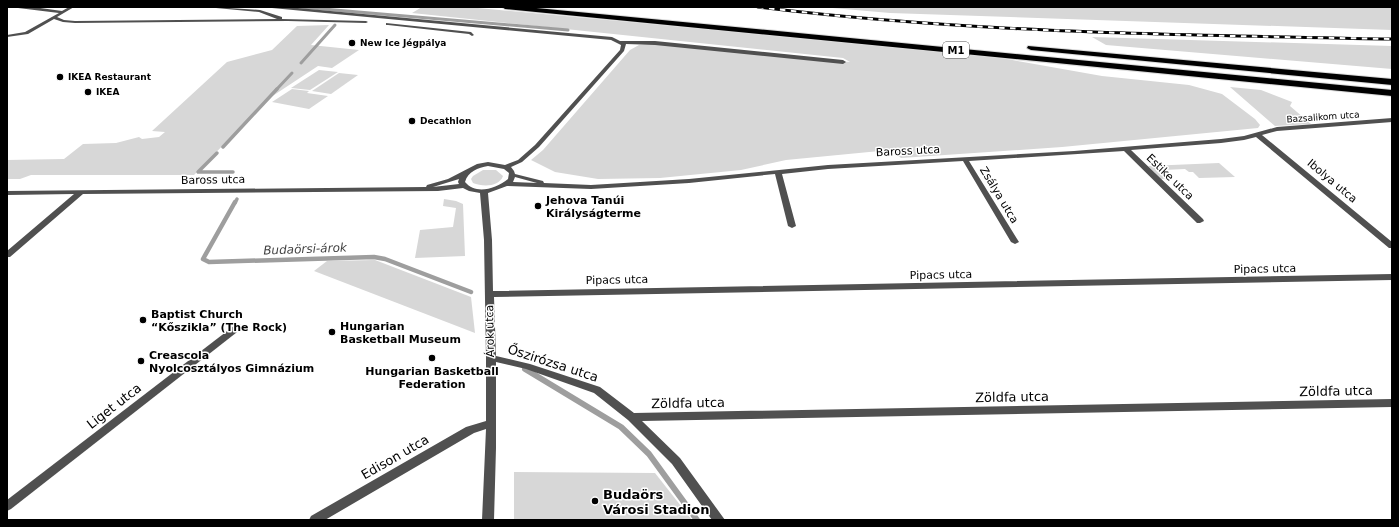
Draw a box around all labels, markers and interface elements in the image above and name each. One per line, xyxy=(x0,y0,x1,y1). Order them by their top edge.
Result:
marker: New Ice Jégpálya xyxy=(347,38,357,48)
place label: New Ice Jégpálya xyxy=(360,38,446,48)
road number: M1 xyxy=(943,42,969,58)
marker: IKEA Restaurant xyxy=(55,72,65,82)
place label: IKEA Restaurant xyxy=(68,72,152,82)
marker: IKEA xyxy=(83,87,93,97)
place label: IKEA xyxy=(96,87,119,97)
street label: Bazsalikom utca xyxy=(1286,109,1360,125)
marker: Decathlon xyxy=(407,116,417,126)
place label: Decathlon xyxy=(420,116,471,126)
street label: Baross utca xyxy=(876,143,940,159)
street label: Estike utca xyxy=(1144,151,1196,203)
street label: Ibolya utca xyxy=(1305,156,1359,206)
street label: Zsálya utca xyxy=(977,164,1021,226)
street label: Baross utca xyxy=(181,173,245,187)
place label: Jehova Tanúi Királyságterme xyxy=(545,194,641,220)
marker: Jehova Tanúi Királyságterme xyxy=(533,201,543,211)
water label: Budaörsi-árok xyxy=(263,241,348,257)
street label: Pipacs utca xyxy=(1234,262,1296,276)
street label: Pipacs utca xyxy=(910,268,972,282)
street label: Pipacs utca xyxy=(586,273,648,287)
street label: Árok utca xyxy=(483,305,497,357)
place label: Baptist Church “Kőszikla” (The Rock) xyxy=(151,308,287,334)
marker: Baptist Church “Kőszikla” (The Rock) xyxy=(138,315,148,325)
place label: Hungarian Basketball Museum xyxy=(340,320,461,346)
marker: Hungarian Basketball Museum xyxy=(327,327,337,337)
street label: Őszirózsa utca xyxy=(506,341,600,385)
place label: Creascola Nyolcosztályos Gimnázium xyxy=(149,349,314,375)
marker: Hungarian Basketball Federation xyxy=(427,353,437,363)
marker: Creascola Nyolcosztályos Gimnázium xyxy=(136,356,146,366)
place label: Hungarian Basketball Federation xyxy=(365,365,499,391)
street label: Liget utca xyxy=(84,380,144,432)
street label: Zöldfa utca xyxy=(1299,383,1373,399)
street label: Zöldfa utca xyxy=(975,389,1049,405)
street label: Zöldfa utca xyxy=(651,395,725,411)
street label: Edison utca xyxy=(358,432,432,482)
place label: Budaörs Városi Stadion xyxy=(603,487,709,517)
marker: Budaörs Városi Stadion xyxy=(590,496,600,506)

